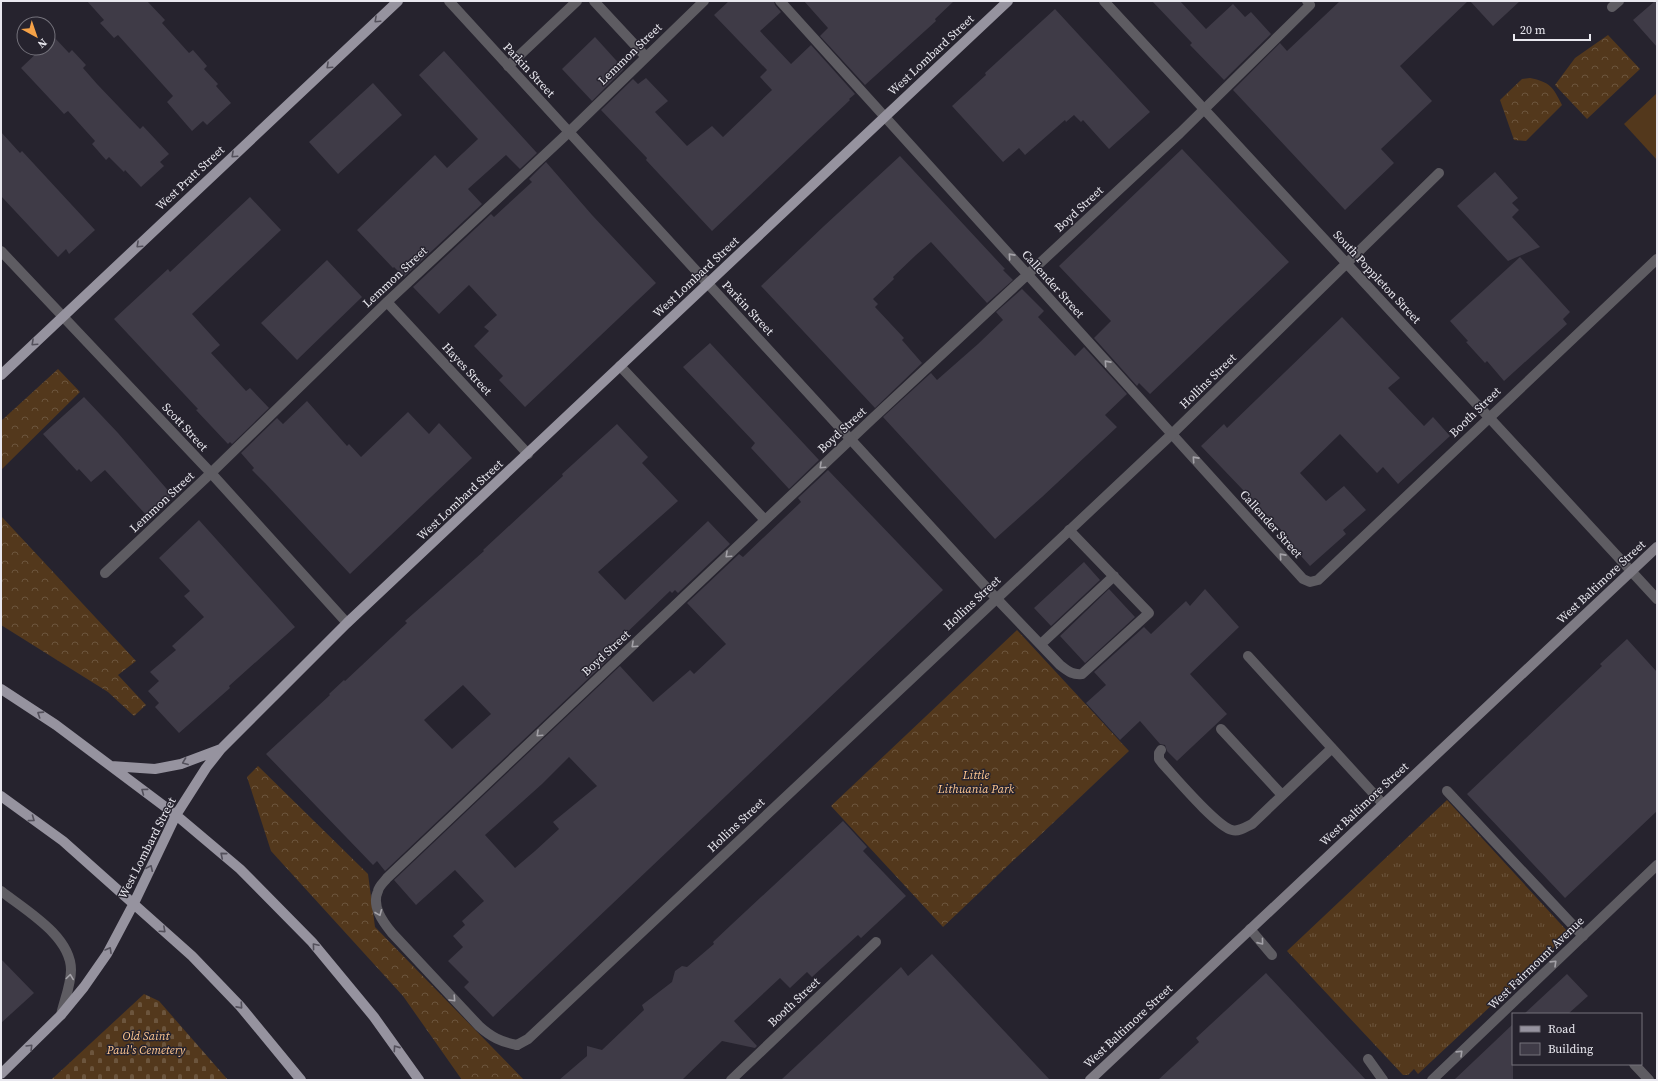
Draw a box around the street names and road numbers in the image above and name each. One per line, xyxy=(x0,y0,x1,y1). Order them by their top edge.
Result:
street label: West Lombard Street xyxy=(885,11,977,99)
street label: Lemmon Street xyxy=(595,19,665,88)
street label: Parkin Street xyxy=(500,39,559,101)
street label: West Pratt Street xyxy=(152,142,228,214)
street label: Boyd Street xyxy=(1051,182,1107,235)
street label: South Poppleton Street xyxy=(1330,227,1424,327)
street label: West Lombard Street xyxy=(650,233,742,321)
street label: Lemmon Street xyxy=(359,243,431,311)
street label: Callender Street xyxy=(1018,247,1088,321)
street label: Parkin Street xyxy=(719,277,778,339)
street label: Hayes Street xyxy=(439,339,496,399)
street label: Hollins Street xyxy=(1176,350,1240,412)
street label: Booth Street xyxy=(1446,383,1504,441)
street label: Scott Street xyxy=(159,400,211,455)
street label: Boyd Street xyxy=(814,403,870,456)
street label: West Lombard Street xyxy=(414,456,506,544)
street label: Lemmon Street xyxy=(126,468,198,536)
street label: Callender Street xyxy=(1236,487,1306,561)
street label: West Baltimore Street xyxy=(1553,537,1649,627)
street label: Hollins Street xyxy=(940,572,1004,634)
street label: Boyd Street xyxy=(578,626,634,679)
street label: West Baltimore Street xyxy=(1316,759,1412,849)
street label: West Lombard Street xyxy=(114,794,180,901)
street label: Hollins Street xyxy=(704,794,768,856)
street label: West Fairmount Avenue xyxy=(1485,913,1587,1013)
street label: Booth Street xyxy=(765,974,823,1030)
street label: West Baltimore Street xyxy=(1080,981,1176,1071)

